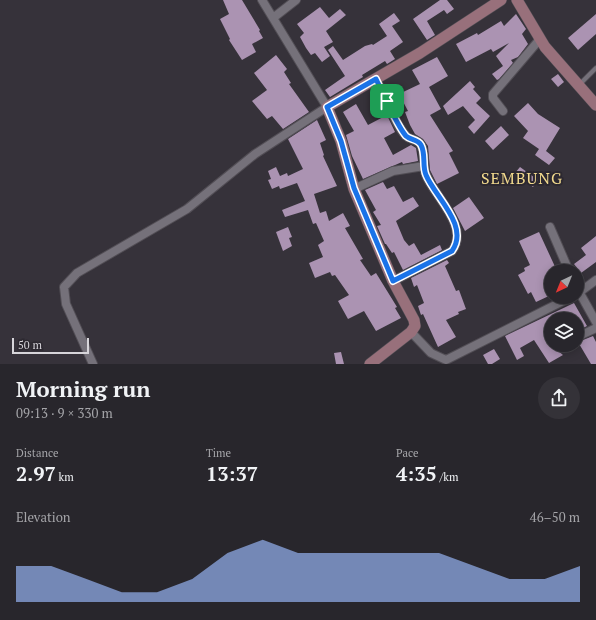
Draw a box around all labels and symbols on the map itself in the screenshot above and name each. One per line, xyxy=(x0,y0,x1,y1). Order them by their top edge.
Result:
pin xyxy=(370,84,404,118)
district label: SEMBUNG xyxy=(481,167,563,189)
north arrow xyxy=(544,264,584,304)
scale bar xyxy=(12,336,89,355)

